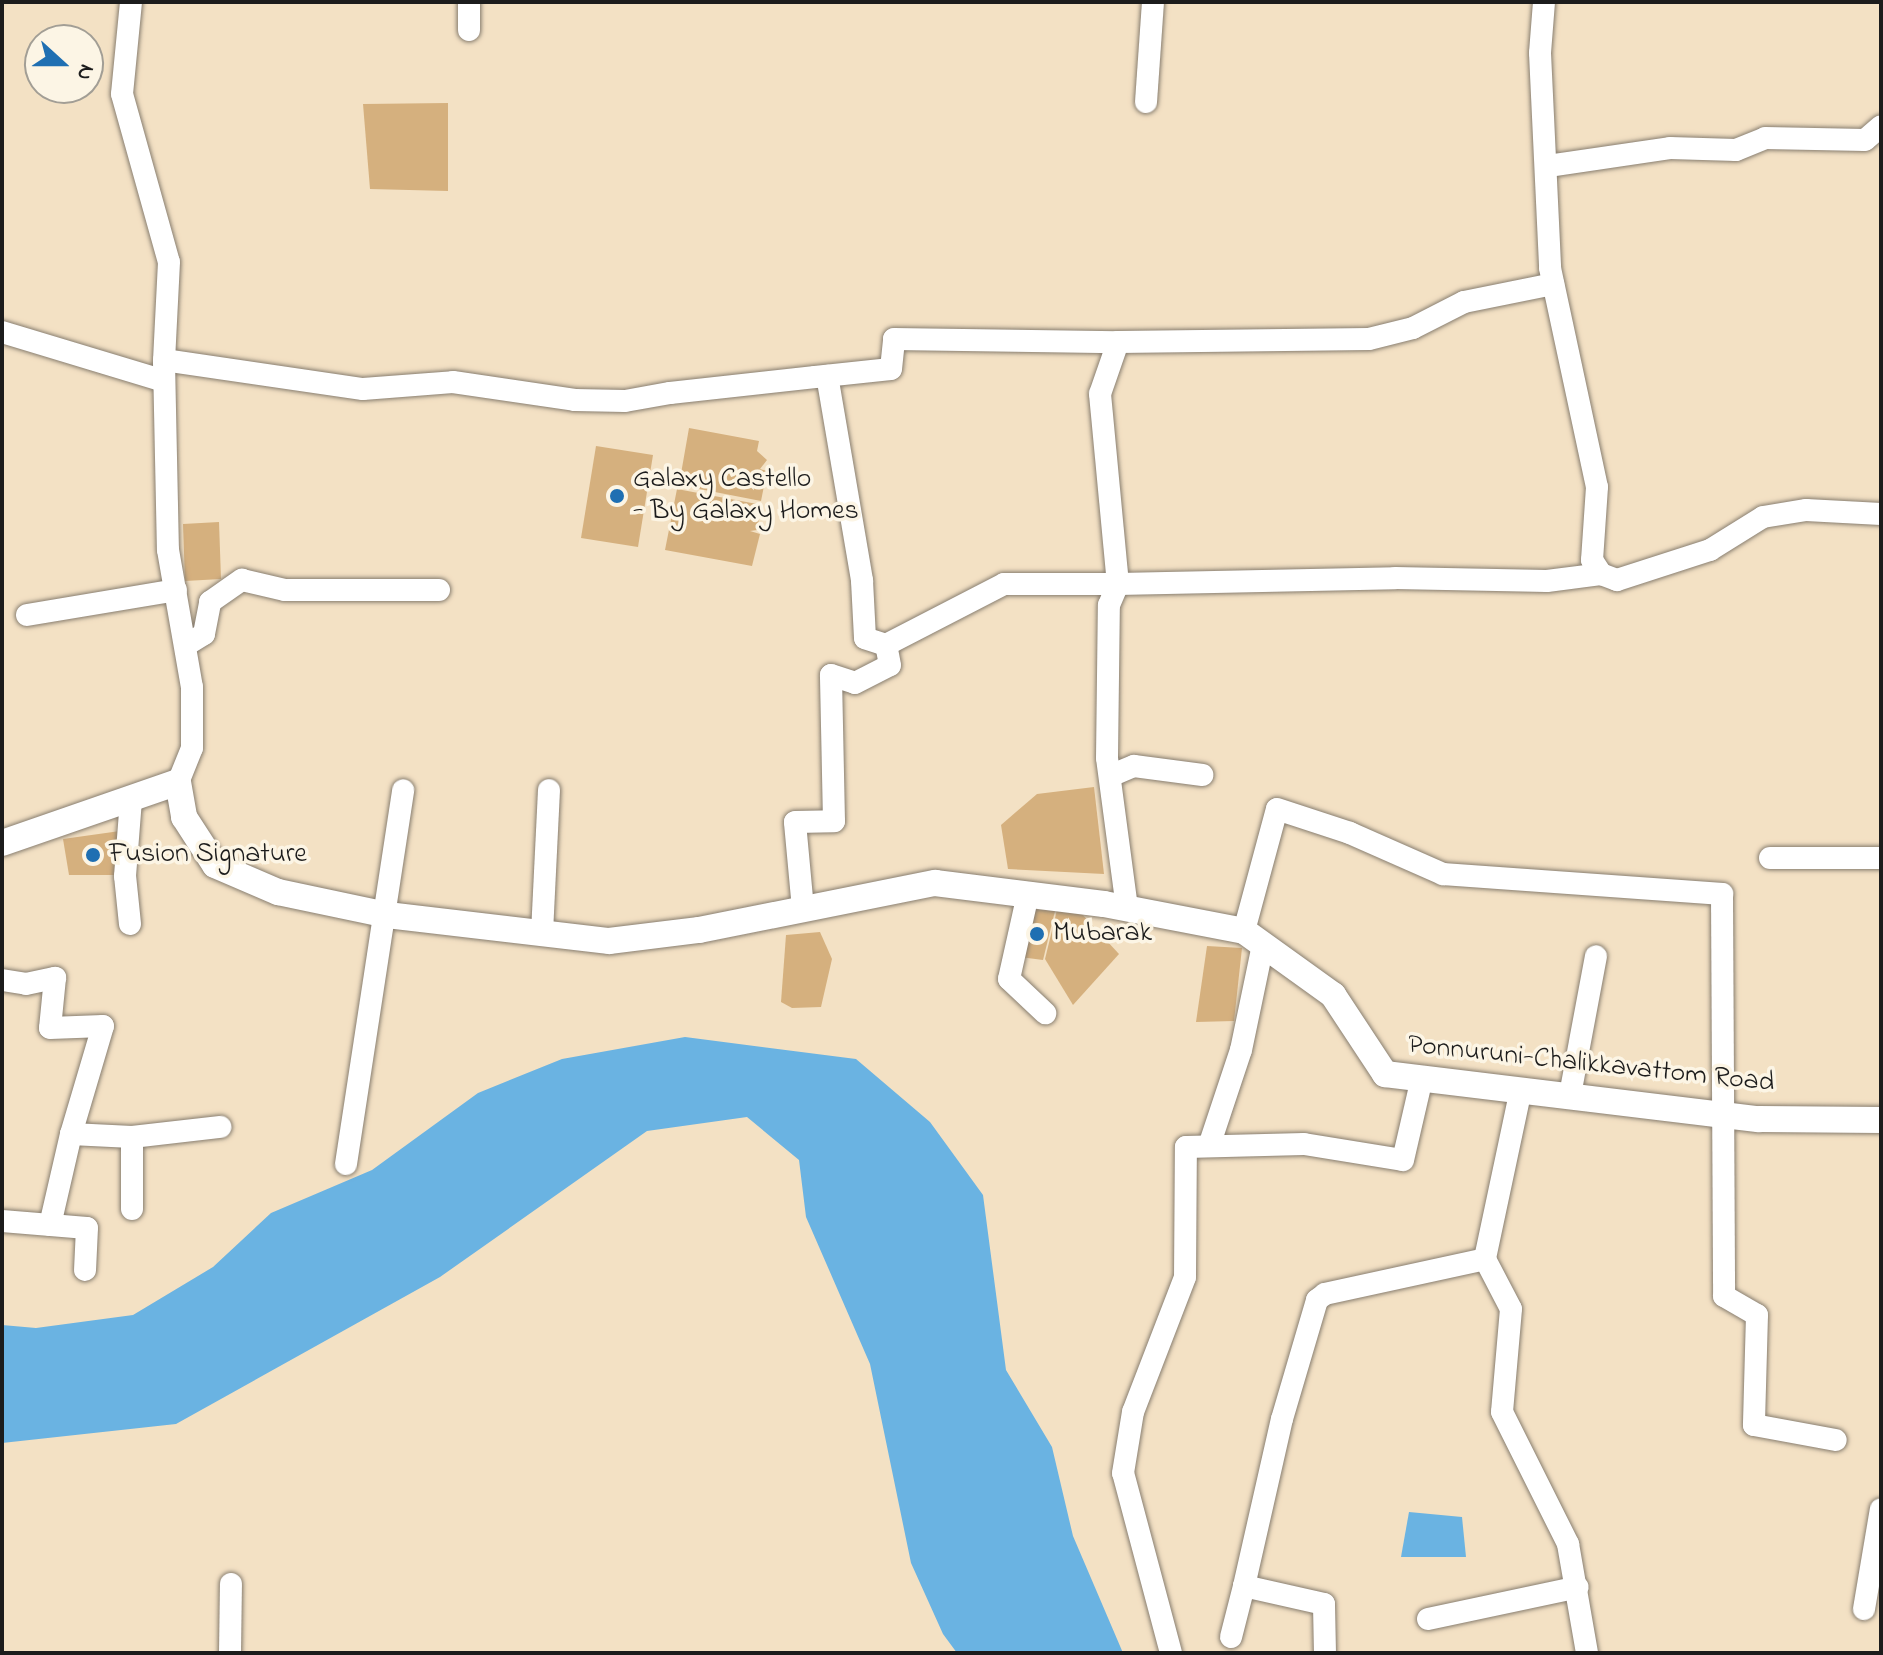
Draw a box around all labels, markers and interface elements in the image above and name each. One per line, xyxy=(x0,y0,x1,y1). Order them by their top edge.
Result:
north arrow xyxy=(24,24,104,104)
text: N xyxy=(67,59,102,85)
place label: Galaxy Castello - By Galaxy Homes xyxy=(633,463,859,529)
marker: Galaxy Castello - By Galaxy Homes xyxy=(608,487,626,505)
place label: Fusion Signature xyxy=(109,838,307,872)
marker: Fusion Signature xyxy=(84,846,102,864)
place label: Mubarak xyxy=(1053,917,1152,951)
marker: Mubarak xyxy=(1028,925,1046,943)
street label: Ponnuruni-Chalikkavattom Road xyxy=(1406,1029,1776,1101)

